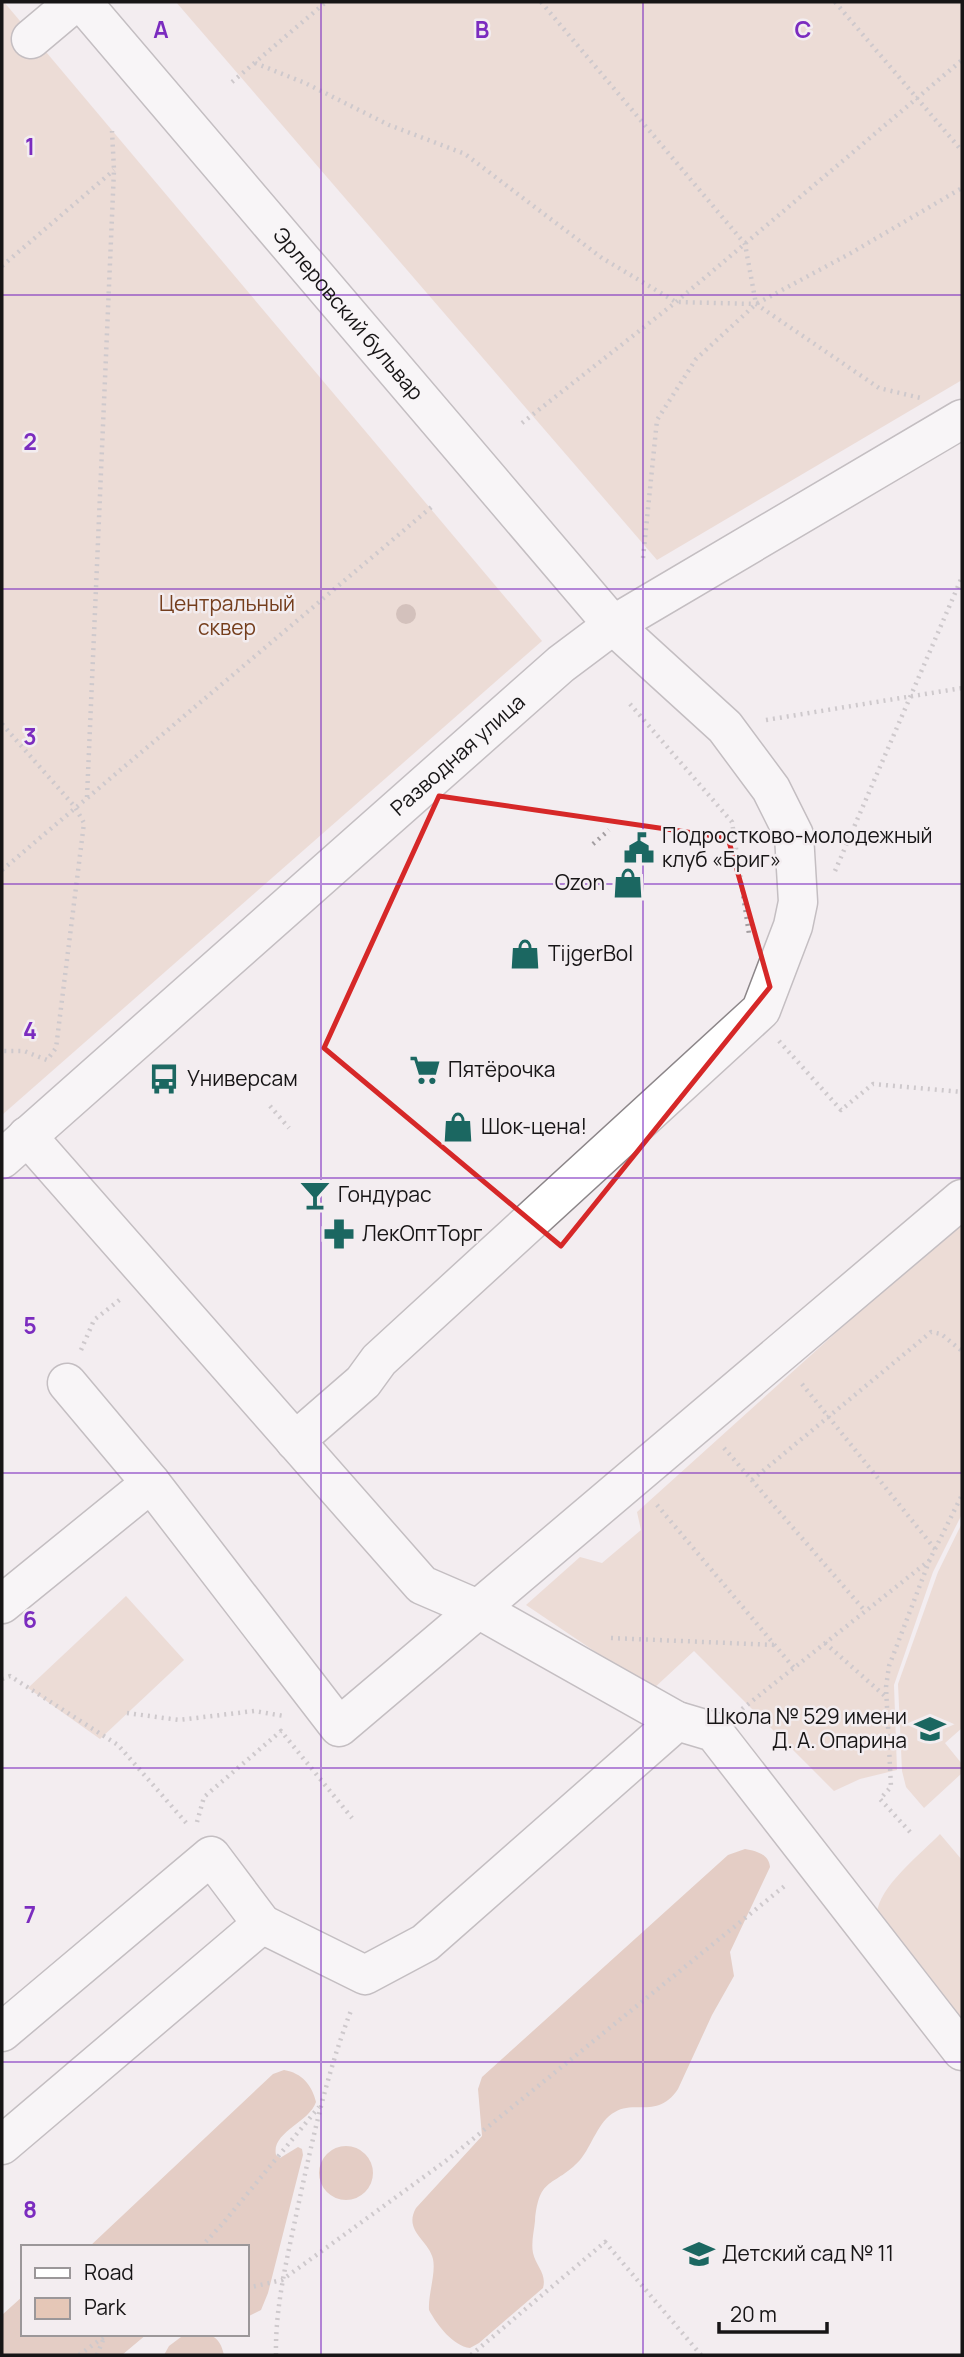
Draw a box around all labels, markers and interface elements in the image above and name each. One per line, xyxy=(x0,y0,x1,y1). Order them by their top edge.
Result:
text: A xyxy=(153,13,169,45)
text: B xyxy=(475,13,489,45)
text: C xyxy=(795,13,812,45)
text: 1 xyxy=(25,130,35,162)
street label: Эрлеровский бульвар xyxy=(267,221,430,406)
text: 2 xyxy=(23,425,37,457)
park label: Центральный сквер xyxy=(159,589,295,641)
street label: Разводная улица xyxy=(384,688,530,822)
text: 3 xyxy=(23,720,37,752)
place label: Подростково-молодежный клуб «Бриг» xyxy=(662,821,932,873)
public building icon: Подростково-молодежный клуб «Бриг» xyxy=(622,831,656,865)
shop icon: Ozon xyxy=(611,866,645,900)
place label: Ozon xyxy=(555,868,605,896)
shop icon: TijgerBol xyxy=(508,937,542,971)
place label: TijgerBol xyxy=(548,939,633,967)
text: 4 xyxy=(23,1014,37,1046)
supermarket icon: Пятёрочка xyxy=(408,1053,442,1087)
place label: Пятёрочка xyxy=(448,1055,555,1083)
bus stop icon: Универсам xyxy=(147,1062,181,1096)
place label: Универсам xyxy=(187,1064,298,1092)
shop icon: Шок-цена! xyxy=(441,1110,475,1144)
place label: Шок-цена! xyxy=(481,1112,587,1140)
bar icon: Гондурас xyxy=(298,1178,332,1212)
place label: Гондурас xyxy=(338,1180,432,1208)
pharmacy icon: ЛекОптТорг xyxy=(322,1217,356,1251)
place label: ЛекОптТорг xyxy=(362,1219,483,1247)
text: 5 xyxy=(23,1309,37,1341)
text: 6 xyxy=(23,1603,37,1635)
place label: Школа № 529 имени Д. А. Опарина xyxy=(706,1702,907,1754)
school or university icon: Школа № 529 имени Д. А. Опарина xyxy=(913,1712,947,1746)
text: 7 xyxy=(24,1898,36,1930)
text: 8 xyxy=(23,2193,37,2225)
school or university icon: Детский сад № 11 xyxy=(682,2237,716,2271)
place label: Детский сад № 11 xyxy=(722,2239,894,2267)
legend xyxy=(21,2245,248,2336)
text: Road xyxy=(84,2258,134,2286)
scale bar xyxy=(719,2290,828,2334)
text: Park xyxy=(84,2293,126,2321)
text: 20 m xyxy=(730,2300,777,2328)

